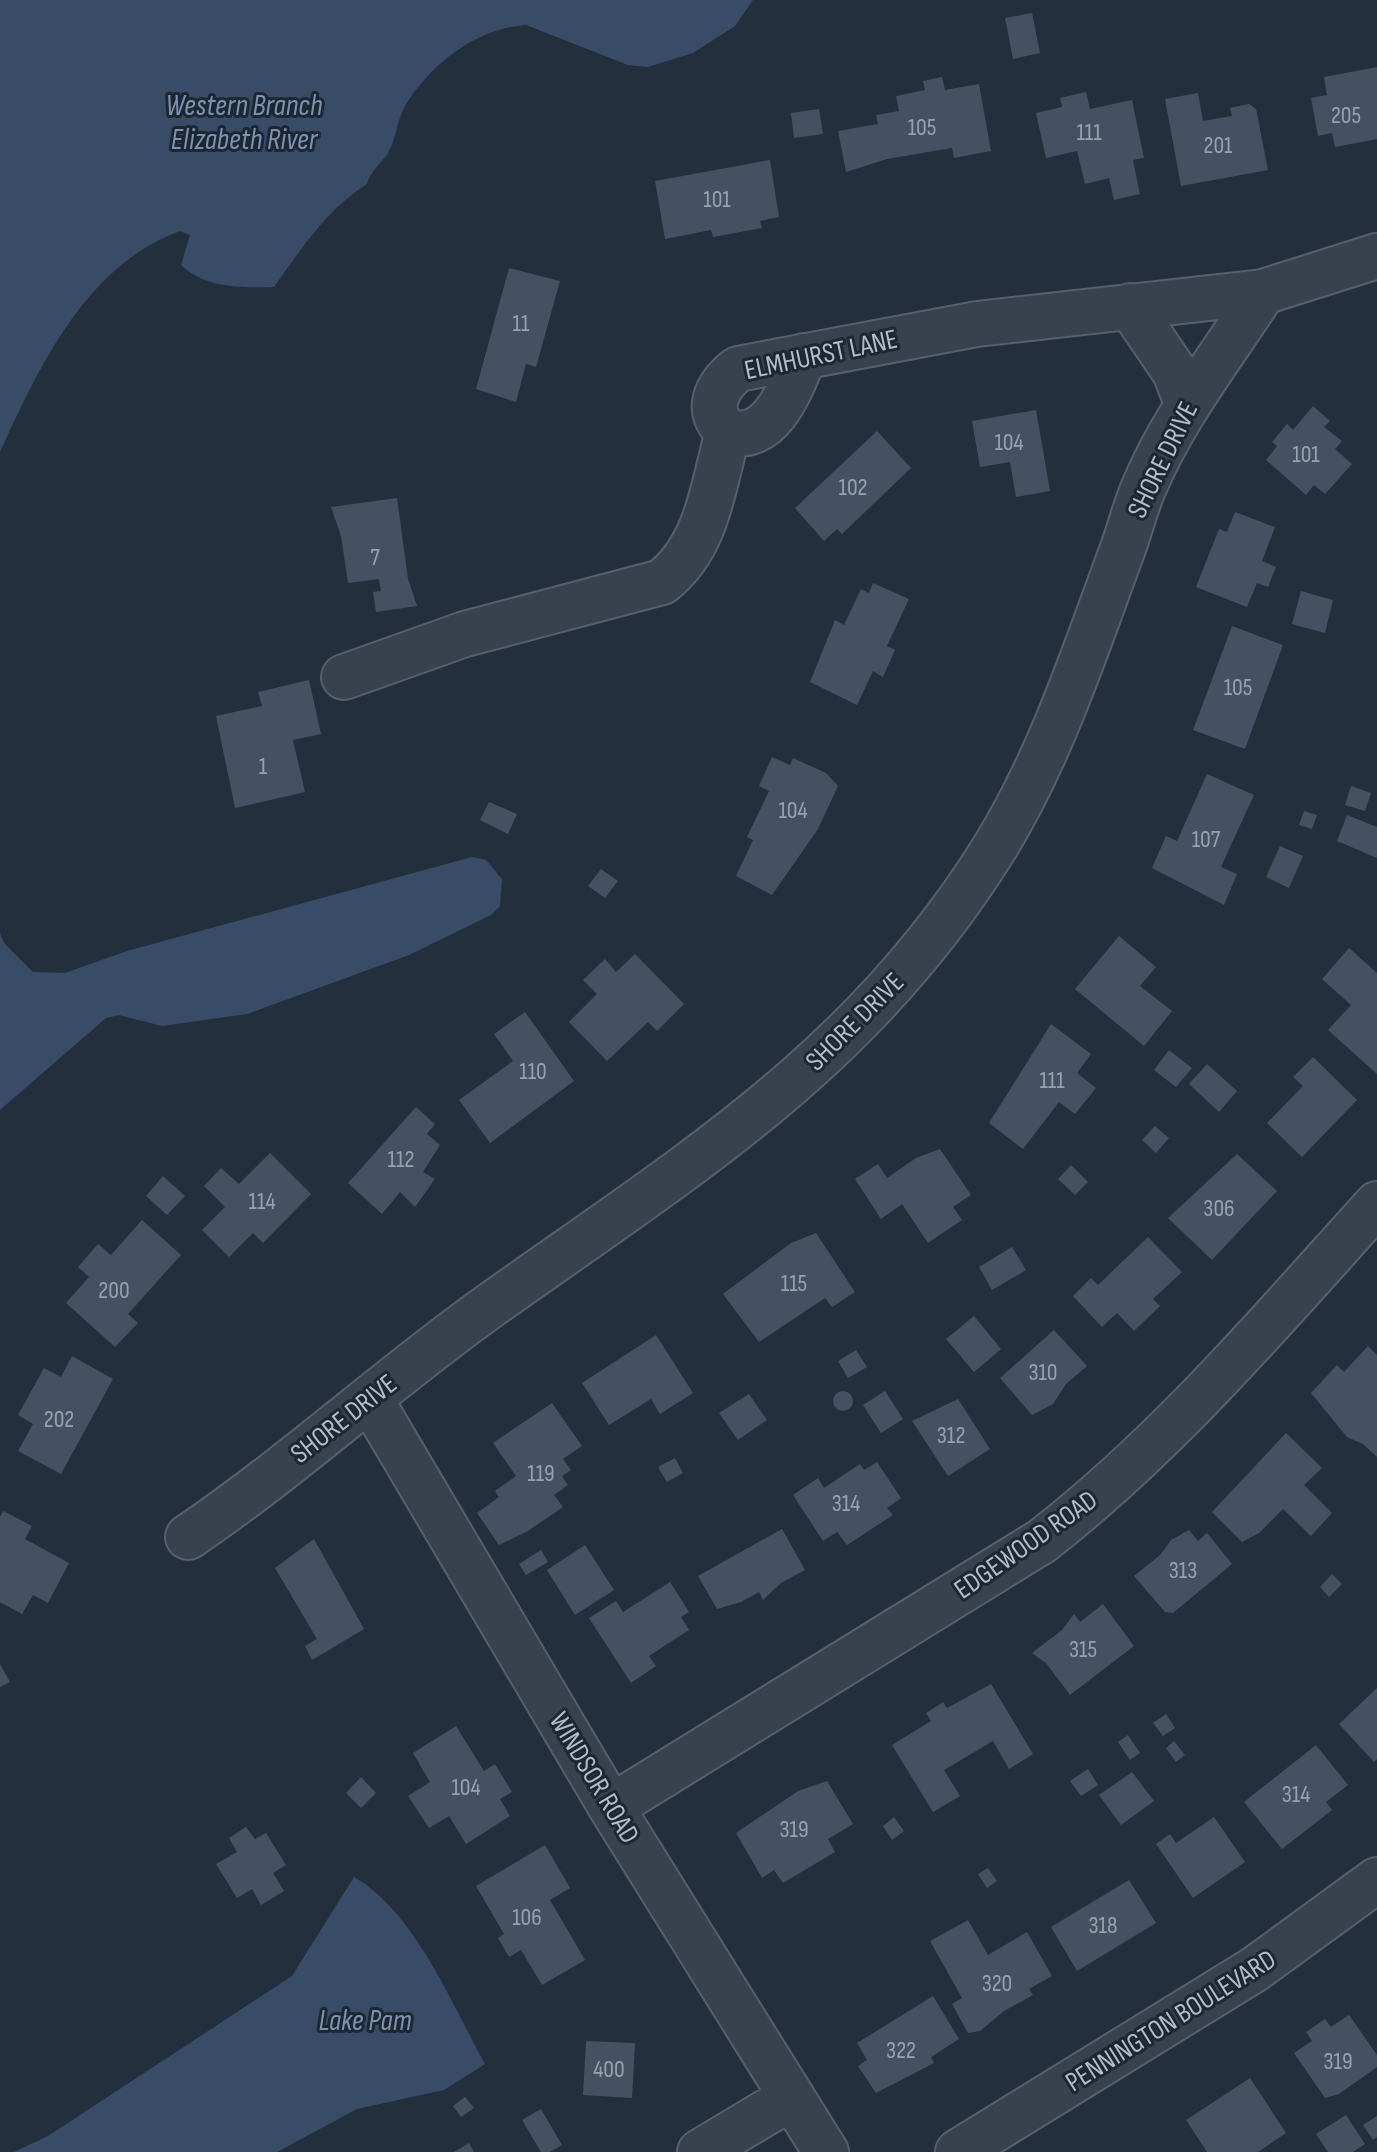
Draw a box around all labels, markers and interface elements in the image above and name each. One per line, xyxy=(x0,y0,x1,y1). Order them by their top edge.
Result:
water label: Western Branch Elizabeth River xyxy=(165,88,323,158)
house number: 205 xyxy=(1331,101,1361,130)
house number: 105 xyxy=(908,113,936,142)
house number: 111 xyxy=(1076,118,1102,147)
house number: 201 xyxy=(1204,131,1233,160)
house number: 101 xyxy=(703,185,731,214)
house number: 11 xyxy=(513,309,530,338)
street label: ELMHURST LANE xyxy=(741,323,901,387)
street label: SHORE DRIVE xyxy=(1121,396,1205,524)
house number: 104 xyxy=(994,428,1024,457)
house number: 101 xyxy=(1292,440,1320,469)
house number: 102 xyxy=(839,473,868,502)
house number: 7 xyxy=(370,543,380,572)
house number: 105 xyxy=(1224,673,1252,702)
house number: 1 xyxy=(259,752,268,781)
house number: 104 xyxy=(778,796,808,825)
house number: 107 xyxy=(1192,825,1221,854)
street label: SHORE DRIVE xyxy=(799,966,911,1078)
house number: 110 xyxy=(519,1057,547,1086)
house number: 111 xyxy=(1039,1066,1065,1095)
house number: 112 xyxy=(388,1145,414,1174)
house number: 114 xyxy=(249,1187,275,1216)
house number: 306 xyxy=(1203,1194,1235,1223)
house number: 115 xyxy=(781,1269,807,1298)
house number: 200 xyxy=(98,1276,130,1305)
house number: 310 xyxy=(1028,1358,1058,1387)
street label: SHORE DRIVE xyxy=(284,1367,404,1471)
house number: 202 xyxy=(44,1405,74,1434)
house number: 312 xyxy=(937,1421,965,1450)
house number: 119 xyxy=(527,1459,555,1488)
street label: EDGEWOOD ROAD xyxy=(948,1484,1104,1606)
house number: 314 xyxy=(832,1489,860,1518)
house number: 313 xyxy=(1169,1556,1197,1585)
house number: 315 xyxy=(1069,1635,1097,1664)
street label: WINDSOR ROAD xyxy=(542,1706,646,1850)
house number: 104 xyxy=(451,1773,481,1802)
house number: 314 xyxy=(1282,1780,1310,1809)
house number: 319 xyxy=(779,1815,809,1844)
house number: 106 xyxy=(512,1903,542,1932)
house number: 318 xyxy=(1089,1911,1117,1940)
street label: PENNINGTON BOULEVARD xyxy=(1060,1943,1282,2099)
house number: 320 xyxy=(982,1969,1012,1998)
water label: Lake Pam xyxy=(318,2003,412,2039)
house number: 322 xyxy=(886,2036,916,2065)
house number: 319 xyxy=(1323,2047,1353,2076)
house number: 400 xyxy=(593,2055,625,2084)

